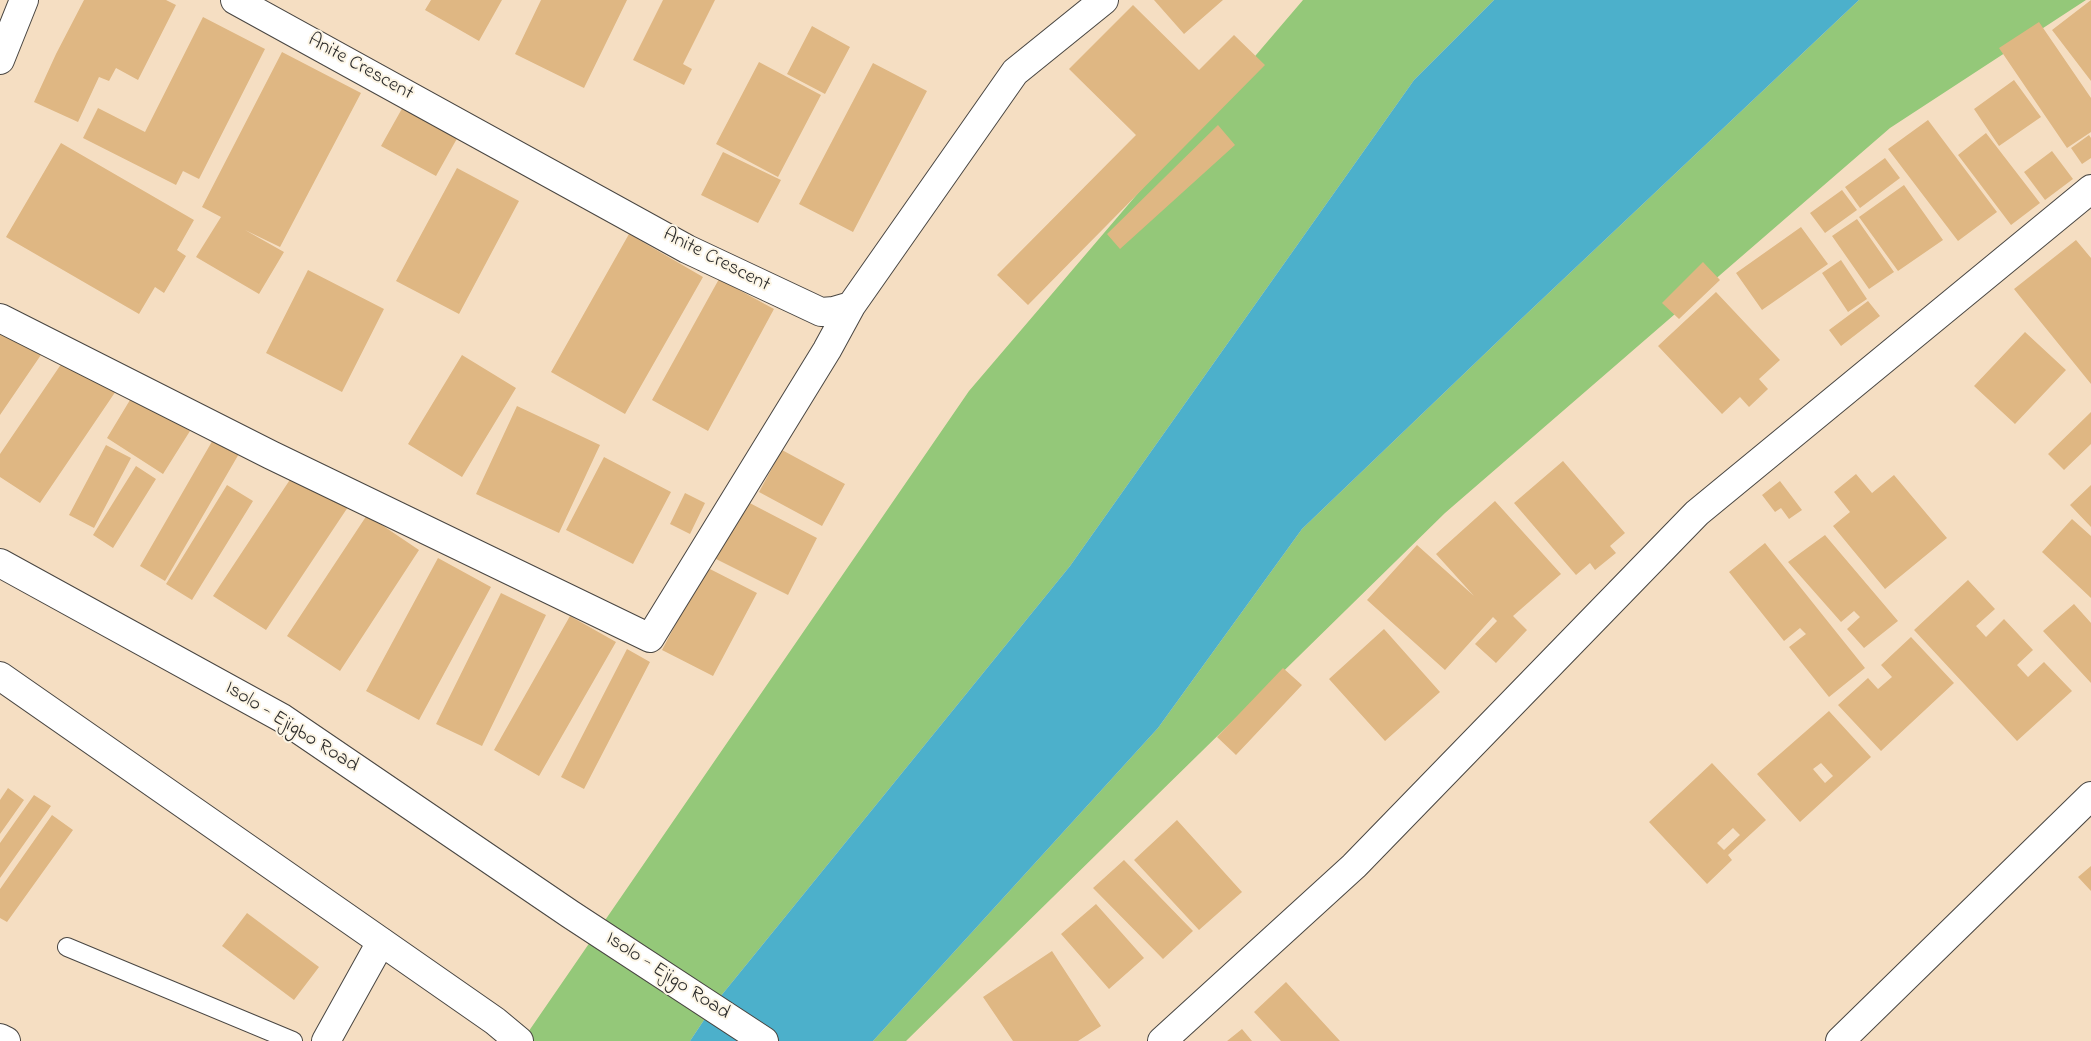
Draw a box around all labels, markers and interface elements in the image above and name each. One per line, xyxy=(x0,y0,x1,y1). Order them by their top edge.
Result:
street label: Anite Crescent xyxy=(303,29,417,107)
street label: Anite Crescent xyxy=(658,224,774,298)
street label: Isolo - Ejigbo Road xyxy=(220,677,362,779)
street label: Isolo - Ejigo Road xyxy=(600,928,734,1026)

